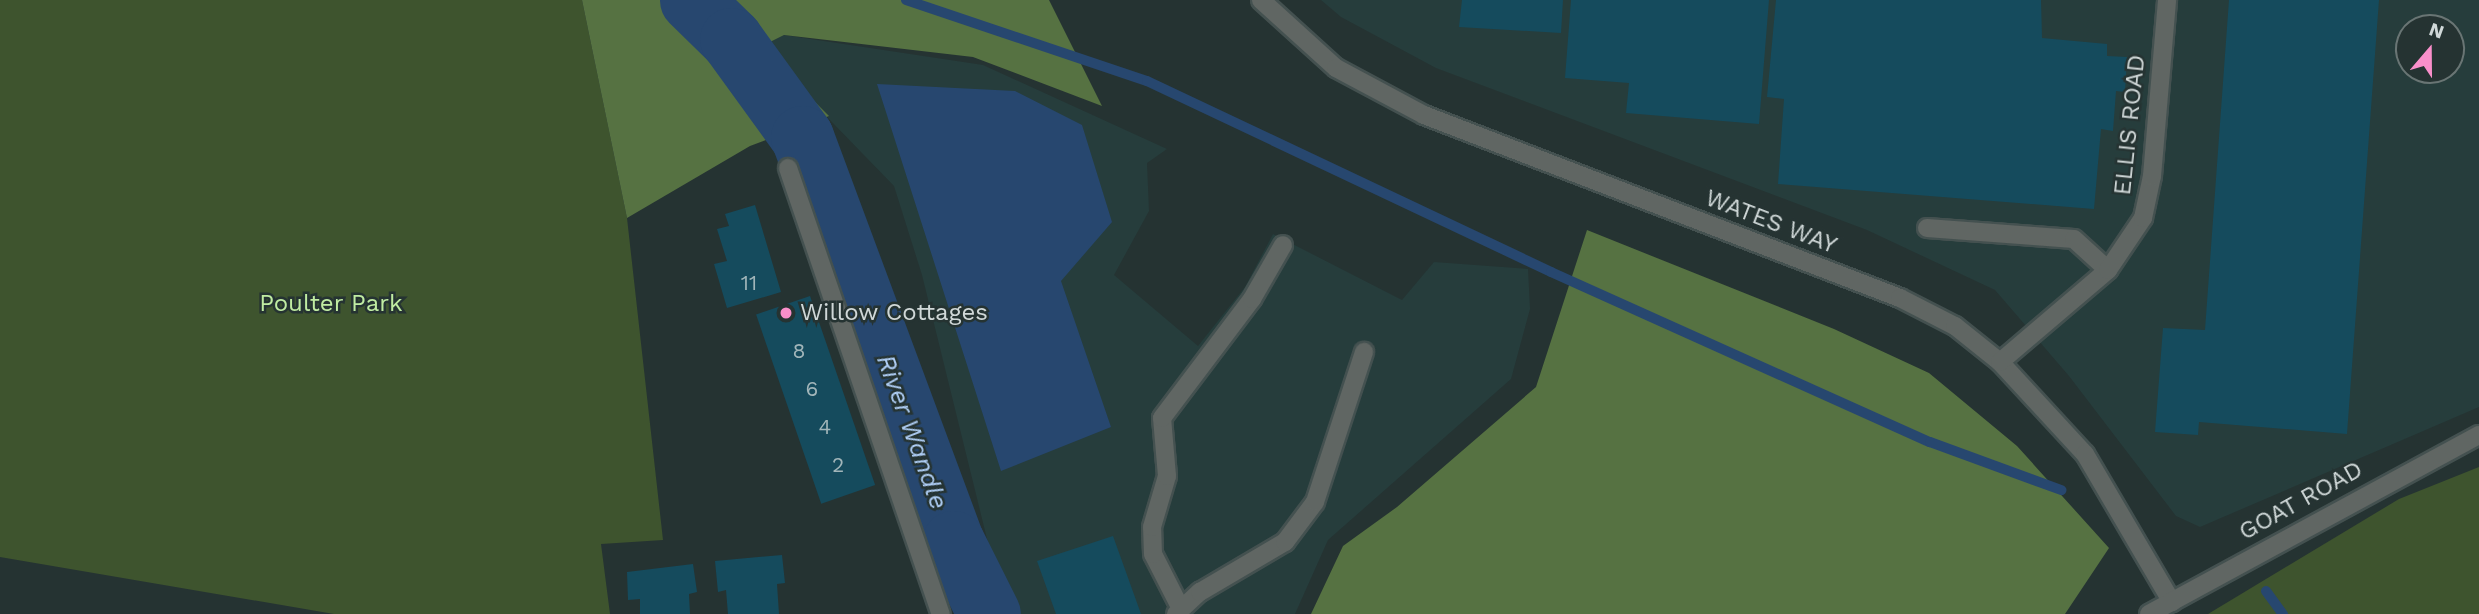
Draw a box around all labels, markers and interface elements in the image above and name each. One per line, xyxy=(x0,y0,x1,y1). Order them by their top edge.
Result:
north arrow xyxy=(2395,14,2465,84)
text: N xyxy=(2426,17,2447,44)
street label: ELLIS ROAD xyxy=(2108,53,2152,197)
street label: WATES WAY xyxy=(1701,184,1841,260)
house number: 11 xyxy=(741,270,757,296)
park label: Poulter Park xyxy=(259,290,403,318)
place label: Willow Cottages xyxy=(800,299,988,327)
marker: Willow Cottages xyxy=(778,305,794,321)
house number: 8 xyxy=(793,338,805,364)
water label: River Wandle xyxy=(869,350,955,514)
house number: 6 xyxy=(806,376,818,402)
house number: 4 xyxy=(819,414,831,440)
house number: 2 xyxy=(832,452,844,478)
street label: GOAT ROAD xyxy=(2234,455,2368,547)

